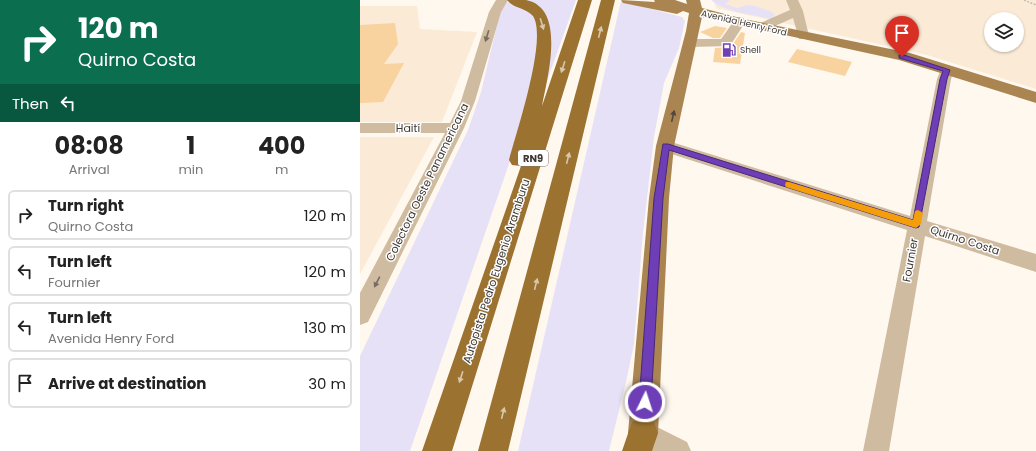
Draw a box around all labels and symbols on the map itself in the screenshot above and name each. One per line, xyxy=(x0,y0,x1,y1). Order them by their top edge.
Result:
street label: Avenida Henry Ford xyxy=(700,7,788,39)
pin xyxy=(885,16,919,57)
one-way arrow xyxy=(539,18,545,30)
one-way arrow xyxy=(597,26,603,38)
one-way arrow xyxy=(484,30,490,42)
fuel station icon: Shell xyxy=(721,42,737,58)
place label: Shell xyxy=(740,44,761,56)
one-way arrow xyxy=(560,61,566,73)
street label: Colectora Oeste Panamericana xyxy=(382,100,472,264)
one-way arrow xyxy=(670,110,676,122)
street label: Haití xyxy=(396,120,421,136)
road number: RN9 xyxy=(518,150,548,166)
one-way arrow xyxy=(565,152,571,164)
street label: Autopista Pedro Eugenio Aramburu xyxy=(459,177,533,365)
street label: Quirno Costa xyxy=(928,221,1002,259)
street label: Fournier xyxy=(898,237,922,283)
one-way arrow xyxy=(374,276,381,288)
one-way arrow xyxy=(533,278,539,290)
one-way arrow xyxy=(458,371,464,383)
position arrow xyxy=(624,381,666,423)
one-way arrow xyxy=(500,407,506,419)

